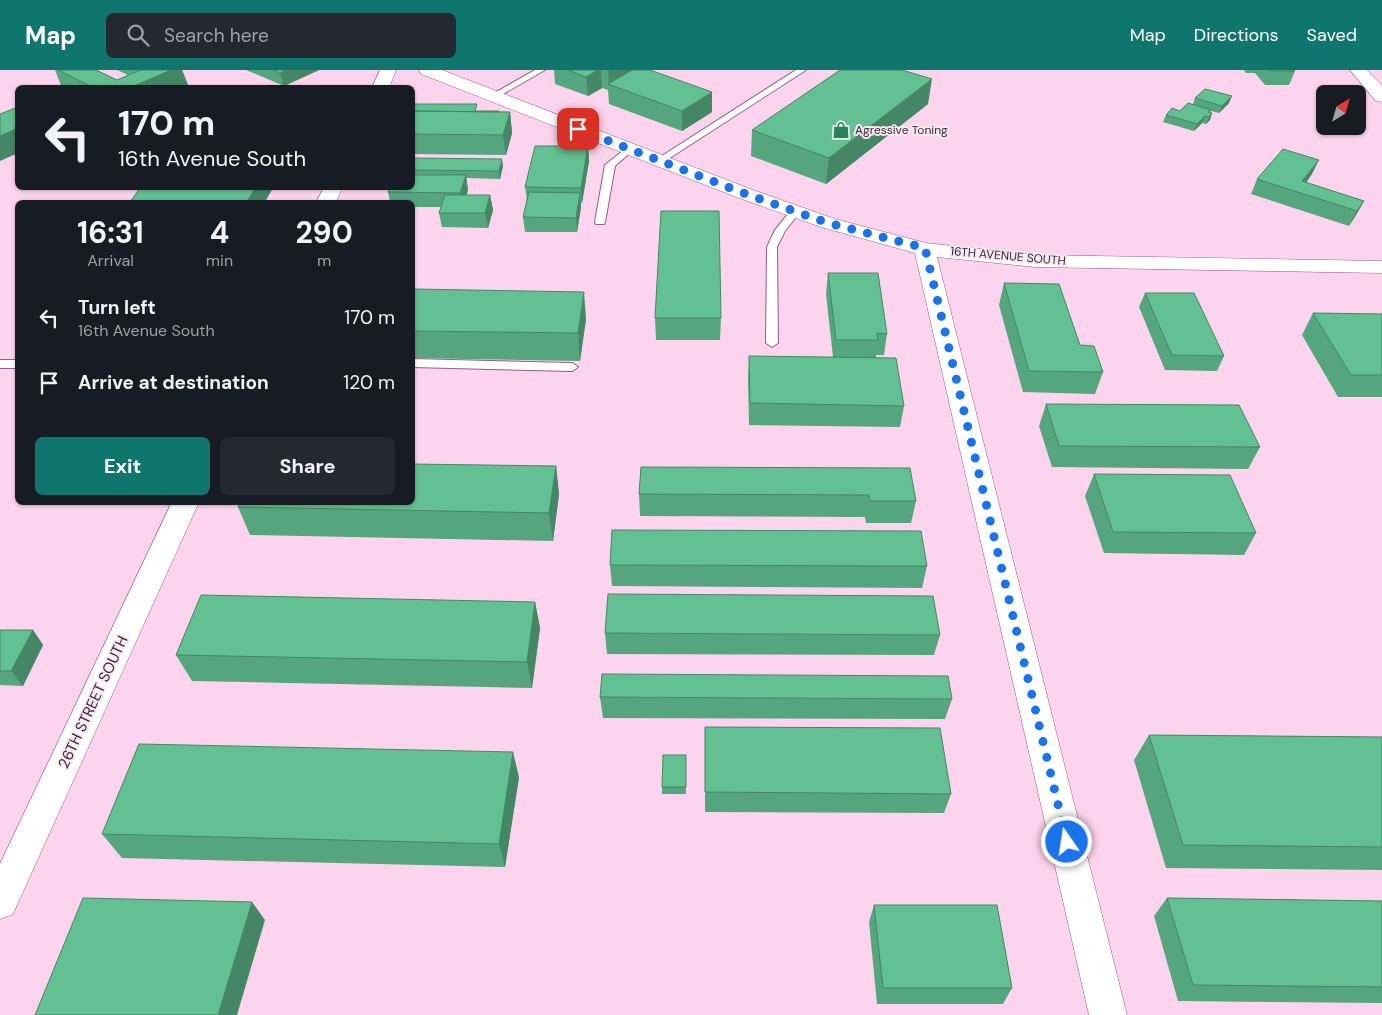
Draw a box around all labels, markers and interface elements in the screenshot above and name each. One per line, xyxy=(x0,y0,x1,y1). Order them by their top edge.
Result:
search box xyxy=(106,13,456,58)
text: Map xyxy=(25,20,76,51)
icon: search xyxy=(124,21,152,49)
text: Search here xyxy=(164,23,269,48)
text: Map xyxy=(1130,23,1166,47)
text: Directions xyxy=(1194,23,1279,47)
text: Saved xyxy=(1307,23,1357,47)
north arrow xyxy=(1316,85,1366,135)
map controls xyxy=(1316,85,1366,135)
text: 170 m xyxy=(118,100,215,146)
icon: left xyxy=(35,105,100,170)
pin xyxy=(557,108,599,150)
icon: arrive xyxy=(564,115,592,143)
shop icon: Agressive Toning xyxy=(831,120,851,140)
place label: Agressive Toning xyxy=(855,122,948,138)
text: 16th Avenue South xyxy=(118,144,306,173)
text: 16:31 xyxy=(77,213,144,252)
text: 4 xyxy=(210,213,229,252)
text: 290 xyxy=(295,213,353,252)
street label: 16TH AVENUE SOUTH xyxy=(950,243,1066,269)
text: Arrival xyxy=(87,250,134,271)
text: min xyxy=(206,250,233,271)
text: m xyxy=(317,250,331,271)
text: Turn left xyxy=(78,295,156,320)
icon: left xyxy=(35,304,63,332)
text: 170 m xyxy=(344,305,395,330)
text: 16th Avenue South xyxy=(78,320,215,341)
icon: arrive xyxy=(35,369,63,397)
text: Arrive at destination xyxy=(78,370,269,395)
text: 120 m xyxy=(343,370,395,395)
button: Exit xyxy=(35,437,210,495)
button: Share xyxy=(220,437,395,495)
street label: 26TH STREET SOUTH xyxy=(53,632,133,772)
position arrow xyxy=(1040,815,1092,867)

